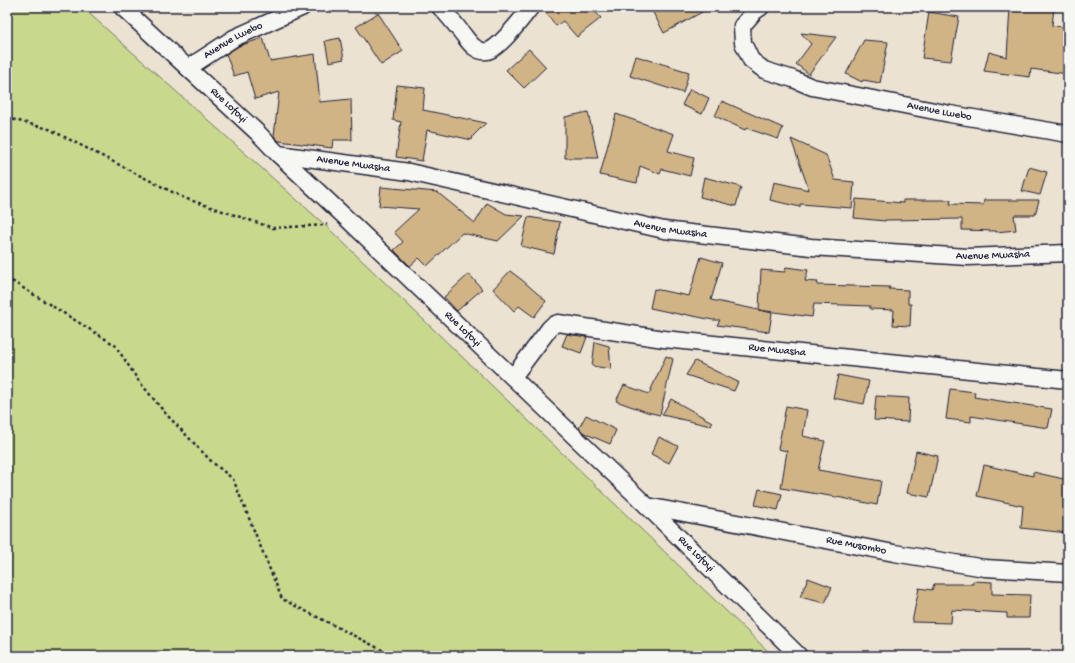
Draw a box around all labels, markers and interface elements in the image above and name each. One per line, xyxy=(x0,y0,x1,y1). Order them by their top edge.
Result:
street label: Avenue Lwebo xyxy=(202,20,265,62)
street label: Rue Lofoyi xyxy=(207,86,249,126)
street label: Avenue Lwebo xyxy=(906,100,973,124)
street label: Avenue Mwasha xyxy=(316,153,392,175)
street label: Avenue Mwasha xyxy=(633,217,709,241)
street label: Avenue Mwasha xyxy=(956,248,1031,263)
street label: Rue Lofoyi xyxy=(442,309,483,350)
street label: Rue Mwasha xyxy=(748,342,807,359)
street label: Rue Lofoyi xyxy=(675,534,716,575)
street label: Rue Musombo xyxy=(825,534,888,557)

